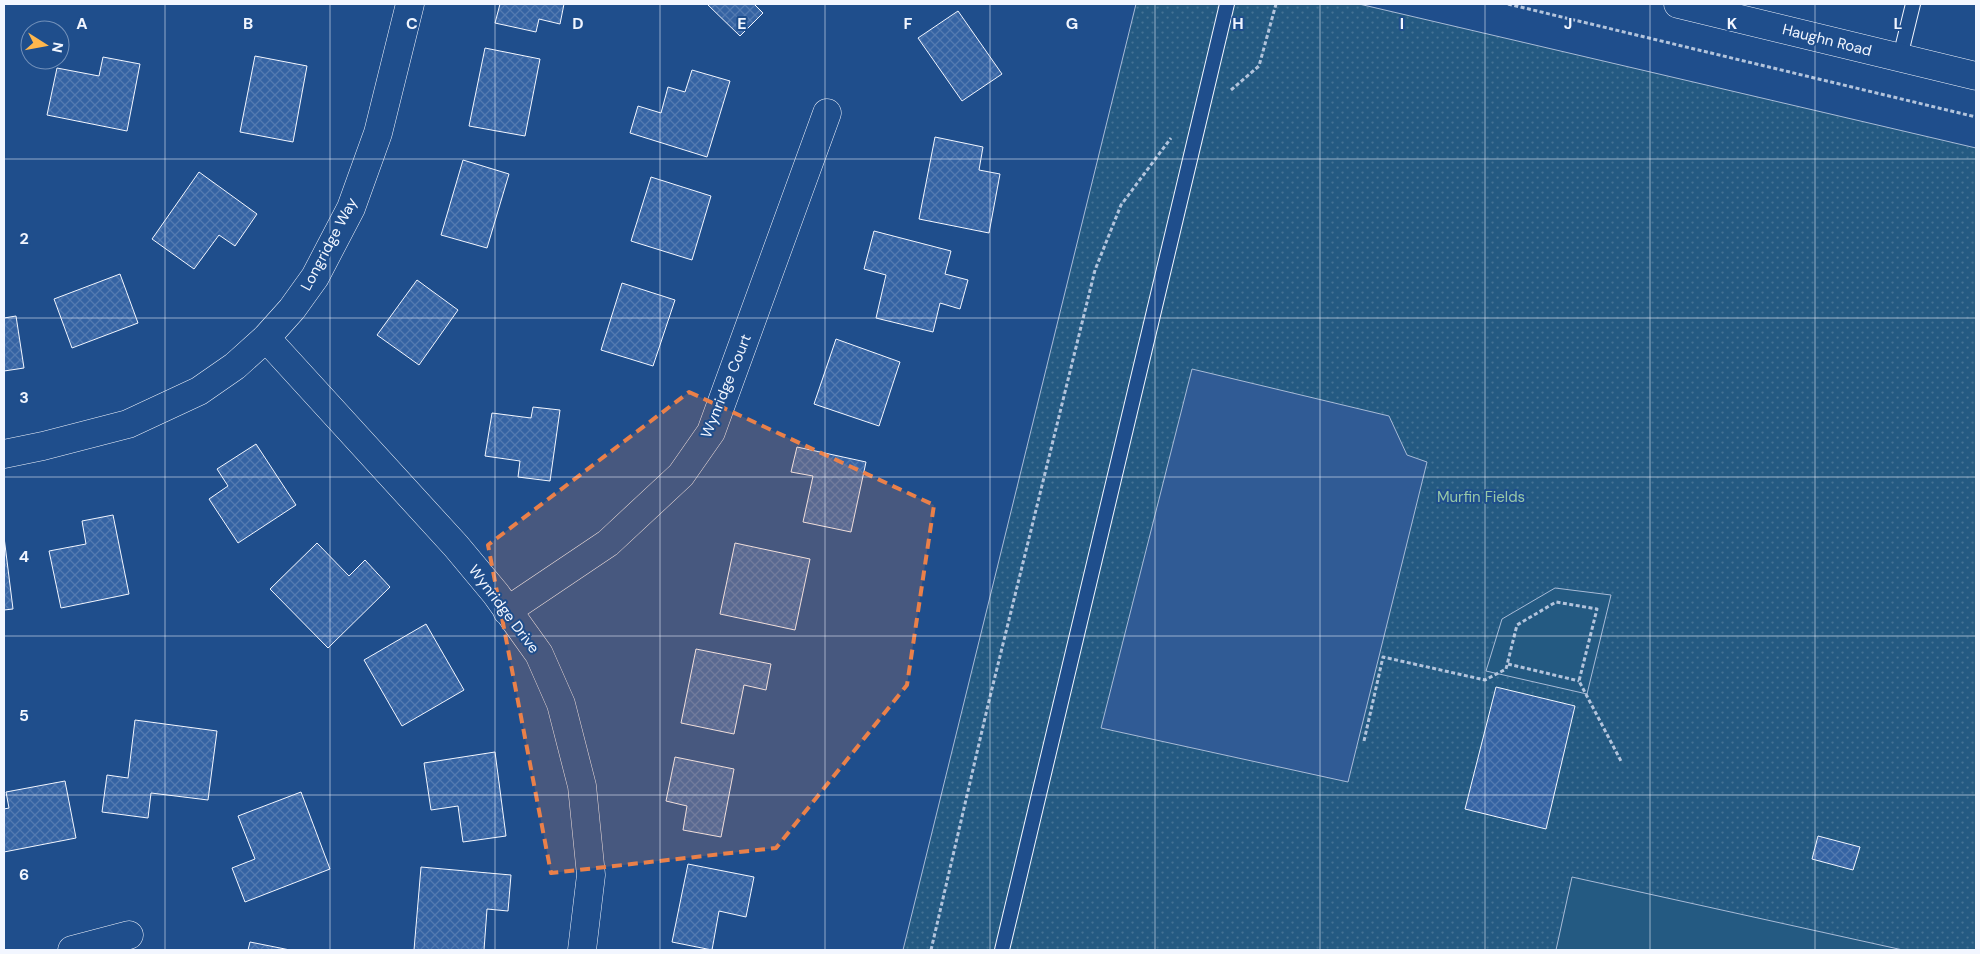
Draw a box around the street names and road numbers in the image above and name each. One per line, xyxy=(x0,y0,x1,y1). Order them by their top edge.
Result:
street label: Haughn Road xyxy=(1780,19,1874,61)
street label: Longridge Way xyxy=(296,193,362,294)
street label: Wynridge Court xyxy=(696,331,756,441)
street label: Wynridge Drive xyxy=(464,561,544,657)

